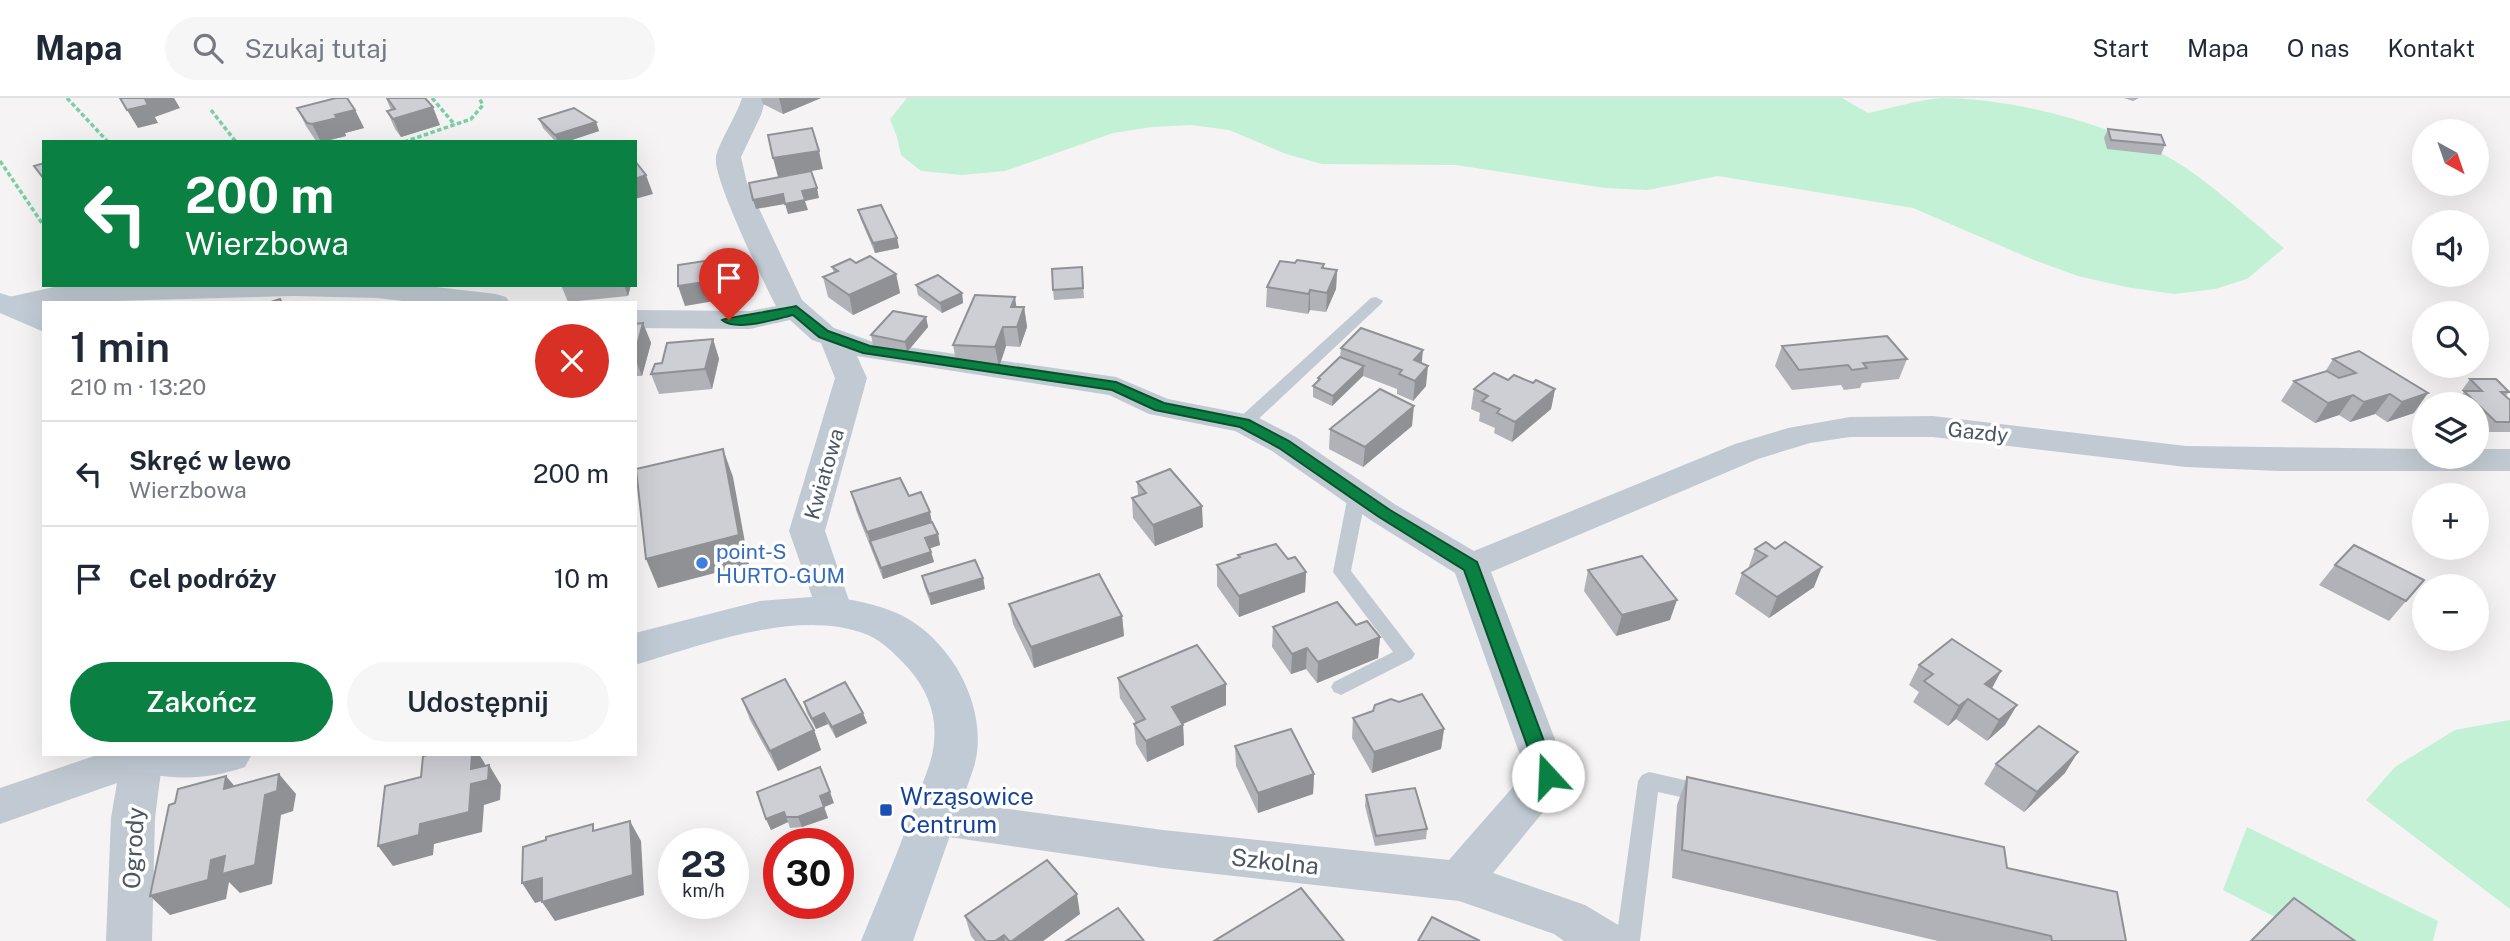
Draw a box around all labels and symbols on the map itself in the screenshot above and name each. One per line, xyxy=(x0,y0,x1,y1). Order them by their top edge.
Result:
north arrow xyxy=(2412,119,2488,196)
pin xyxy=(699,248,759,320)
street label: Gazdy xyxy=(1946,416,2010,448)
street label: Kwiatowa xyxy=(799,426,849,522)
place label: point-S HURTO-GUM xyxy=(716,539,845,588)
marker: point-S HURTO-GUM xyxy=(694,555,710,571)
position arrow xyxy=(1511,739,1585,813)
place label: Wrząsowice Centrum xyxy=(900,782,1034,838)
marker: Wrząsowice Centrum xyxy=(878,802,894,818)
street label: Ogrody xyxy=(117,806,149,890)
speed limit sign: 30 xyxy=(763,828,854,919)
street label: Szkolna xyxy=(1230,842,1320,880)

